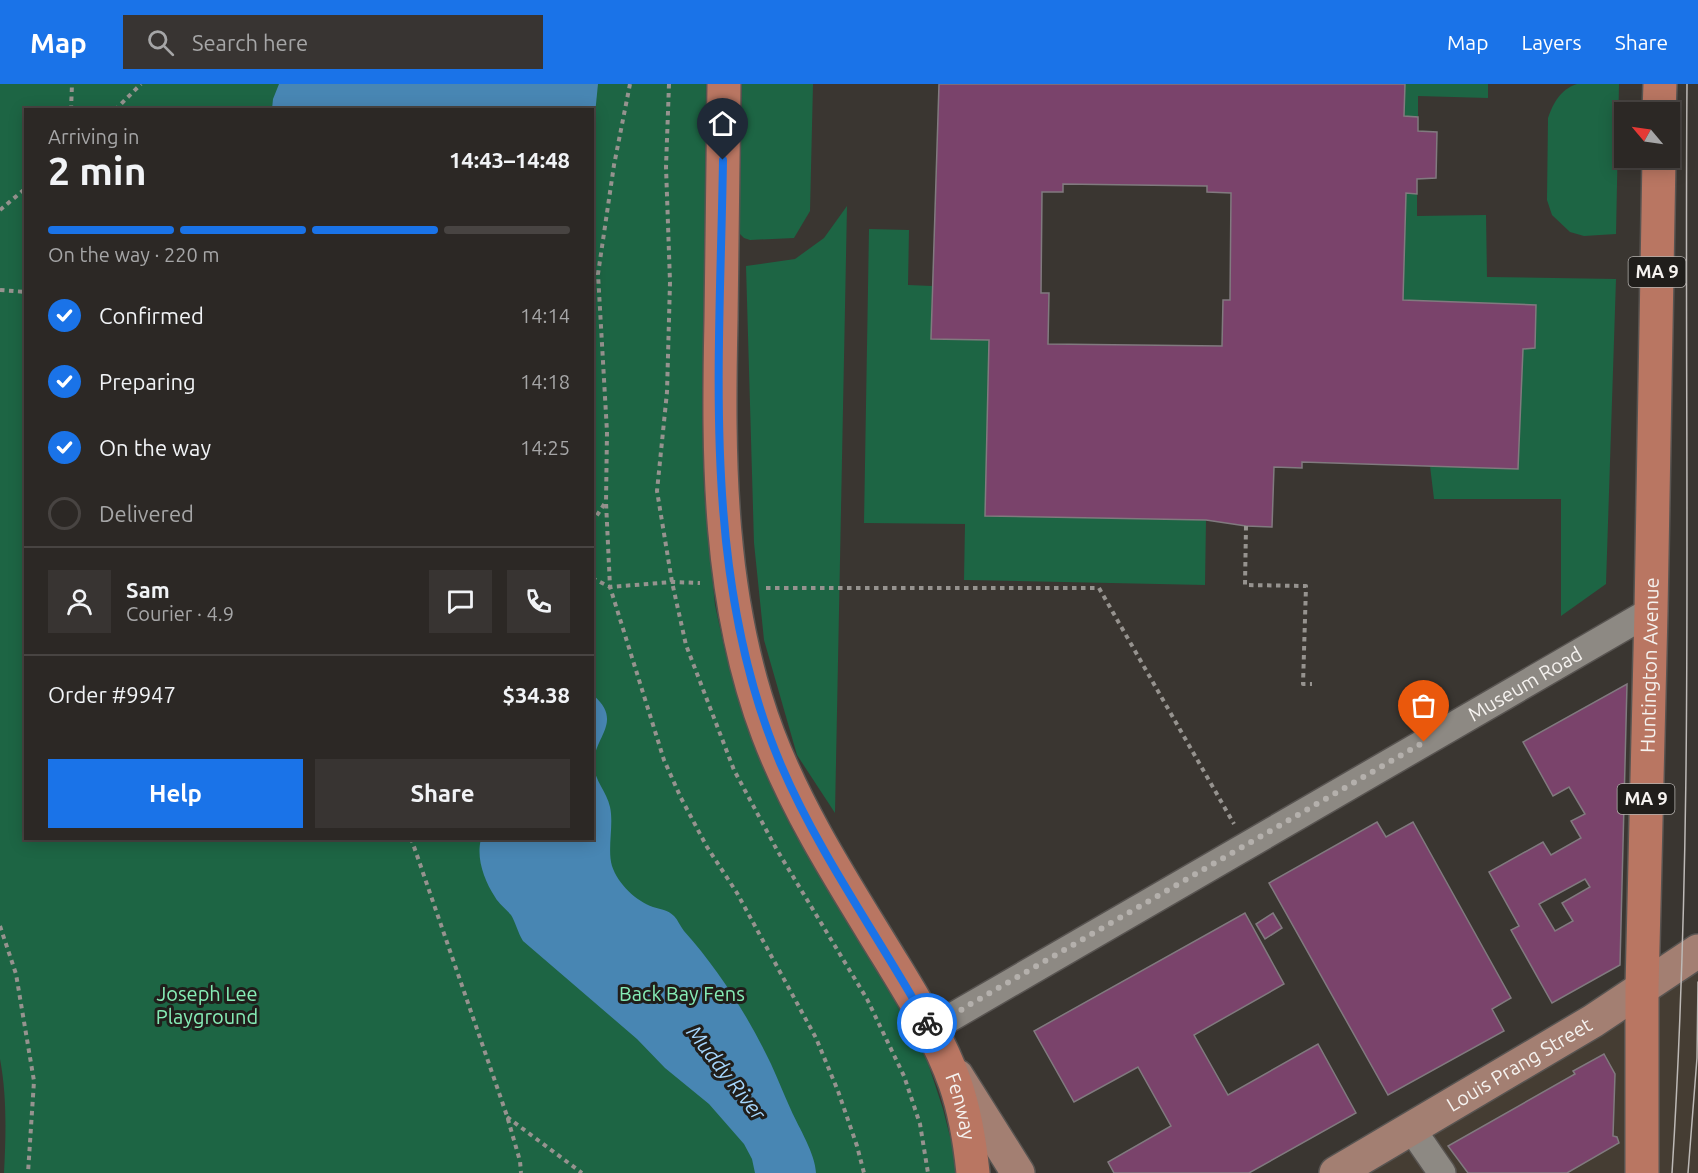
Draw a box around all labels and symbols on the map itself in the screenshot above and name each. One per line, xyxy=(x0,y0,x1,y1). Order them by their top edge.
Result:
pin xyxy=(697,98,748,160)
north arrow xyxy=(1614,102,1680,168)
road number: MA 9 xyxy=(1628,257,1686,287)
street label: Huntington Avenue xyxy=(1636,577,1663,753)
street label: Museum Road xyxy=(1464,642,1586,726)
pin xyxy=(1398,680,1449,742)
road number: MA 9 xyxy=(1618,784,1674,814)
park label: Joseph Lee Playground xyxy=(156,982,258,1028)
park label: Back Bay Fens xyxy=(619,982,745,1005)
courier xyxy=(897,993,957,1053)
street label: Louis Prang Street xyxy=(1442,1012,1596,1116)
water label: Muddy River xyxy=(682,1020,772,1125)
street label: Fenway xyxy=(941,1069,981,1142)

